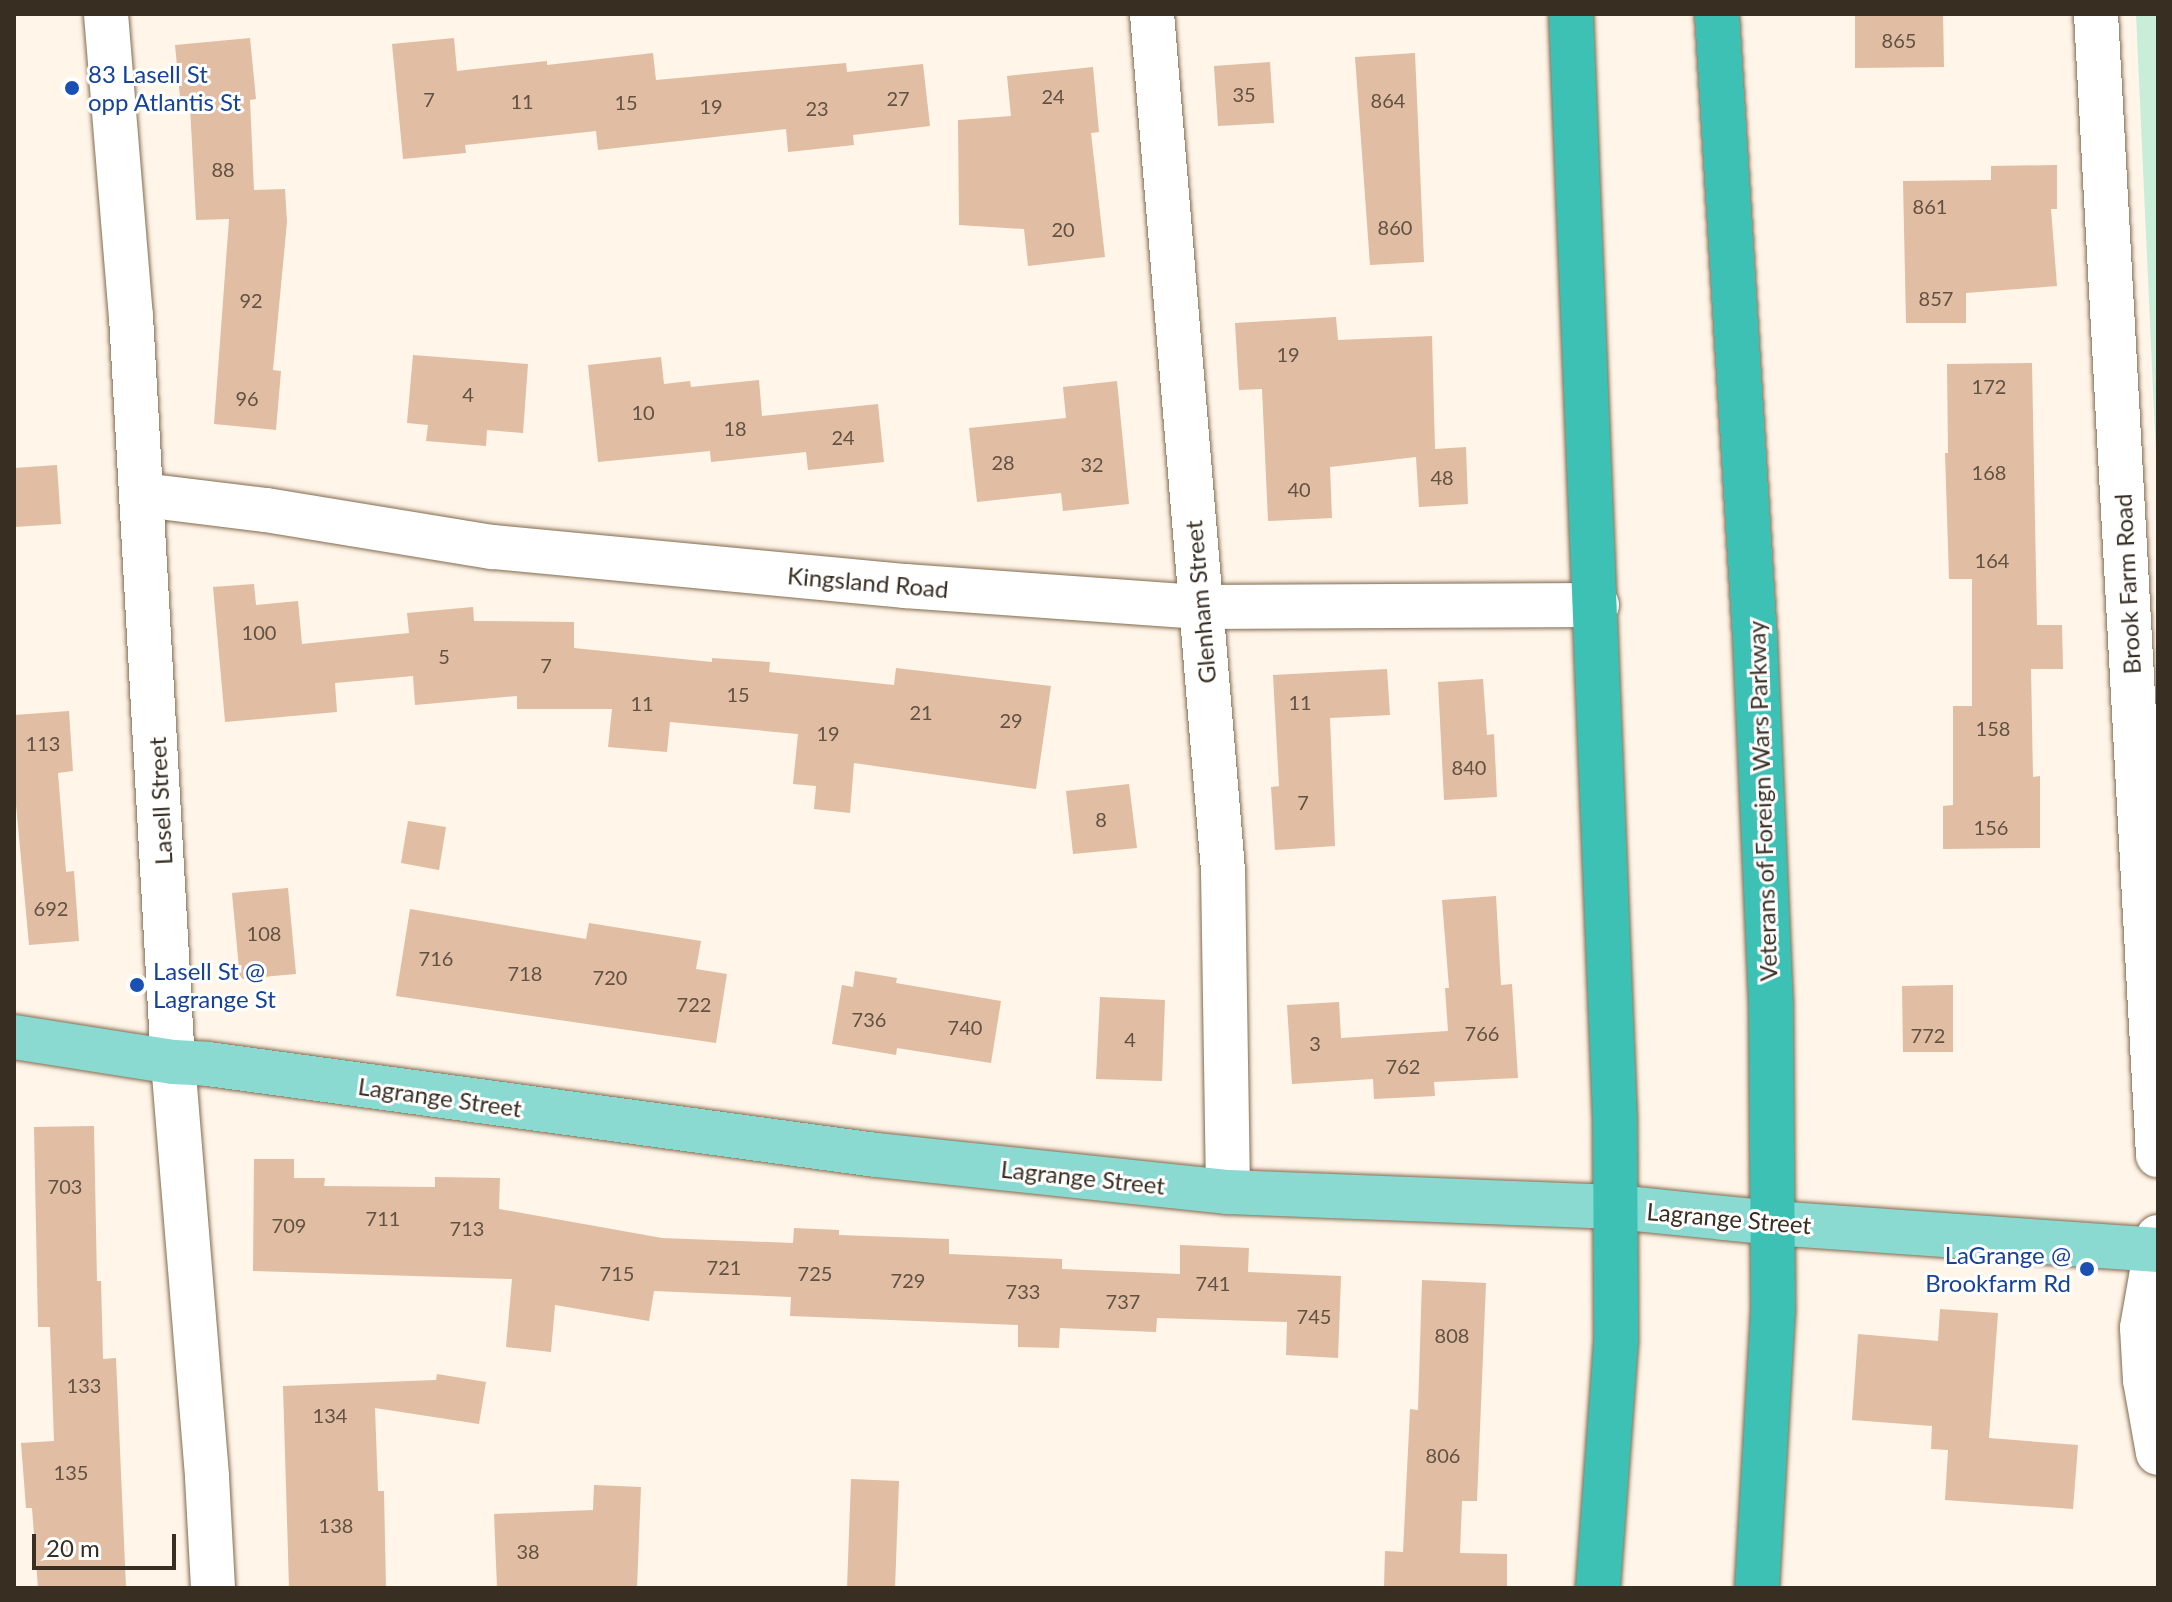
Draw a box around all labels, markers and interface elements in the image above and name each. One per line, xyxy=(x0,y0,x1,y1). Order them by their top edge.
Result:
house number: 865 xyxy=(1882,28,1916,52)
place label: 83 Lasell St opp Atlantis St xyxy=(88,60,242,116)
marker: 83 Lasell St opp Atlantis St xyxy=(63,79,81,97)
house number: 35 xyxy=(1232,82,1256,106)
house number: 24 xyxy=(1041,84,1065,108)
house number: 27 xyxy=(886,86,910,110)
house number: 7 xyxy=(423,87,435,111)
house number: 864 xyxy=(1371,88,1405,112)
house number: 11 xyxy=(510,89,534,113)
house number: 15 xyxy=(614,90,638,114)
house number: 19 xyxy=(699,94,723,118)
house number: 23 xyxy=(805,96,829,120)
house number: 88 xyxy=(211,157,235,181)
house number: 861 xyxy=(1913,194,1947,218)
house number: 860 xyxy=(1378,215,1412,239)
house number: 20 xyxy=(1051,217,1075,241)
house number: 857 xyxy=(1919,286,1953,310)
house number: 92 xyxy=(239,288,263,312)
house number: 19 xyxy=(1276,342,1300,366)
house number: 172 xyxy=(1972,374,2006,398)
house number: 4 xyxy=(462,382,474,406)
house number: 96 xyxy=(235,386,259,410)
house number: 10 xyxy=(631,400,655,424)
house number: 18 xyxy=(723,416,747,440)
house number: 24 xyxy=(831,425,855,449)
house number: 28 xyxy=(991,450,1015,474)
house number: 32 xyxy=(1080,452,1104,476)
house number: 168 xyxy=(1972,460,2006,484)
house number: 48 xyxy=(1430,465,1454,489)
house number: 40 xyxy=(1287,477,1311,501)
street label: Brook Farm Road xyxy=(2108,493,2146,675)
street label: Glenham Street xyxy=(1179,519,1221,685)
house number: 164 xyxy=(1975,548,2009,572)
street label: Kingsland Road xyxy=(786,561,950,603)
house number: 100 xyxy=(242,620,276,644)
street label: Veterans of Foreign Wars Parkway xyxy=(1741,620,1783,982)
house number: 5 xyxy=(438,644,450,668)
house number: 7 xyxy=(540,653,552,677)
house number: 15 xyxy=(726,682,750,706)
house number: 11 xyxy=(1288,690,1312,714)
house number: 11 xyxy=(630,691,654,715)
house number: 21 xyxy=(909,700,933,724)
house number: 29 xyxy=(999,708,1023,732)
house number: 158 xyxy=(1976,716,2010,740)
house number: 19 xyxy=(816,721,840,745)
house number: 113 xyxy=(26,731,60,755)
street label: Lasell Street xyxy=(142,736,178,866)
house number: 840 xyxy=(1452,755,1486,779)
house number: 7 xyxy=(1297,790,1309,814)
house number: 8 xyxy=(1095,807,1107,831)
house number: 156 xyxy=(1974,815,2008,839)
house number: 692 xyxy=(34,896,68,920)
house number: 108 xyxy=(247,921,281,945)
house number: 716 xyxy=(419,946,453,970)
place label: Lasell St @ Lagrange St xyxy=(153,957,276,1013)
house number: 718 xyxy=(508,961,542,985)
house number: 720 xyxy=(593,965,627,989)
marker: Lasell St @ Lagrange St xyxy=(128,976,146,994)
house number: 722 xyxy=(677,992,711,1016)
house number: 736 xyxy=(852,1007,886,1031)
house number: 740 xyxy=(948,1015,982,1039)
house number: 766 xyxy=(1465,1021,1499,1045)
house number: 772 xyxy=(1911,1023,1945,1047)
house number: 4 xyxy=(1124,1027,1136,1051)
house number: 3 xyxy=(1309,1031,1321,1055)
house number: 762 xyxy=(1386,1054,1420,1078)
street label: Lagrange Street xyxy=(356,1071,524,1123)
street label: Lagrange Street xyxy=(1000,1154,1166,1200)
house number: 703 xyxy=(48,1174,82,1198)
street label: Lagrange Street xyxy=(1646,1196,1812,1240)
house number: 711 xyxy=(366,1206,400,1230)
house number: 709 xyxy=(272,1213,306,1237)
house number: 713 xyxy=(450,1216,484,1240)
place label: LaGrange @ Brookfarm Rd xyxy=(1925,1241,2071,1297)
house number: 721 xyxy=(707,1255,741,1279)
marker: LaGrange @ Brookfarm Rd xyxy=(2078,1260,2096,1278)
house number: 715 xyxy=(600,1261,634,1285)
house number: 725 xyxy=(798,1261,832,1285)
house number: 729 xyxy=(891,1268,925,1292)
house number: 741 xyxy=(1196,1271,1230,1295)
house number: 733 xyxy=(1006,1279,1040,1303)
house number: 737 xyxy=(1106,1289,1140,1313)
house number: 745 xyxy=(1297,1304,1331,1328)
house number: 808 xyxy=(1435,1323,1469,1347)
house number: 133 xyxy=(67,1373,101,1397)
house number: 134 xyxy=(313,1403,347,1427)
house number: 806 xyxy=(1426,1443,1460,1467)
house number: 135 xyxy=(54,1460,88,1484)
house number: 138 xyxy=(319,1513,353,1537)
scale bar xyxy=(36,1518,180,1568)
text: 20 m xyxy=(46,1533,100,1562)
house number: 38 xyxy=(516,1539,540,1563)

